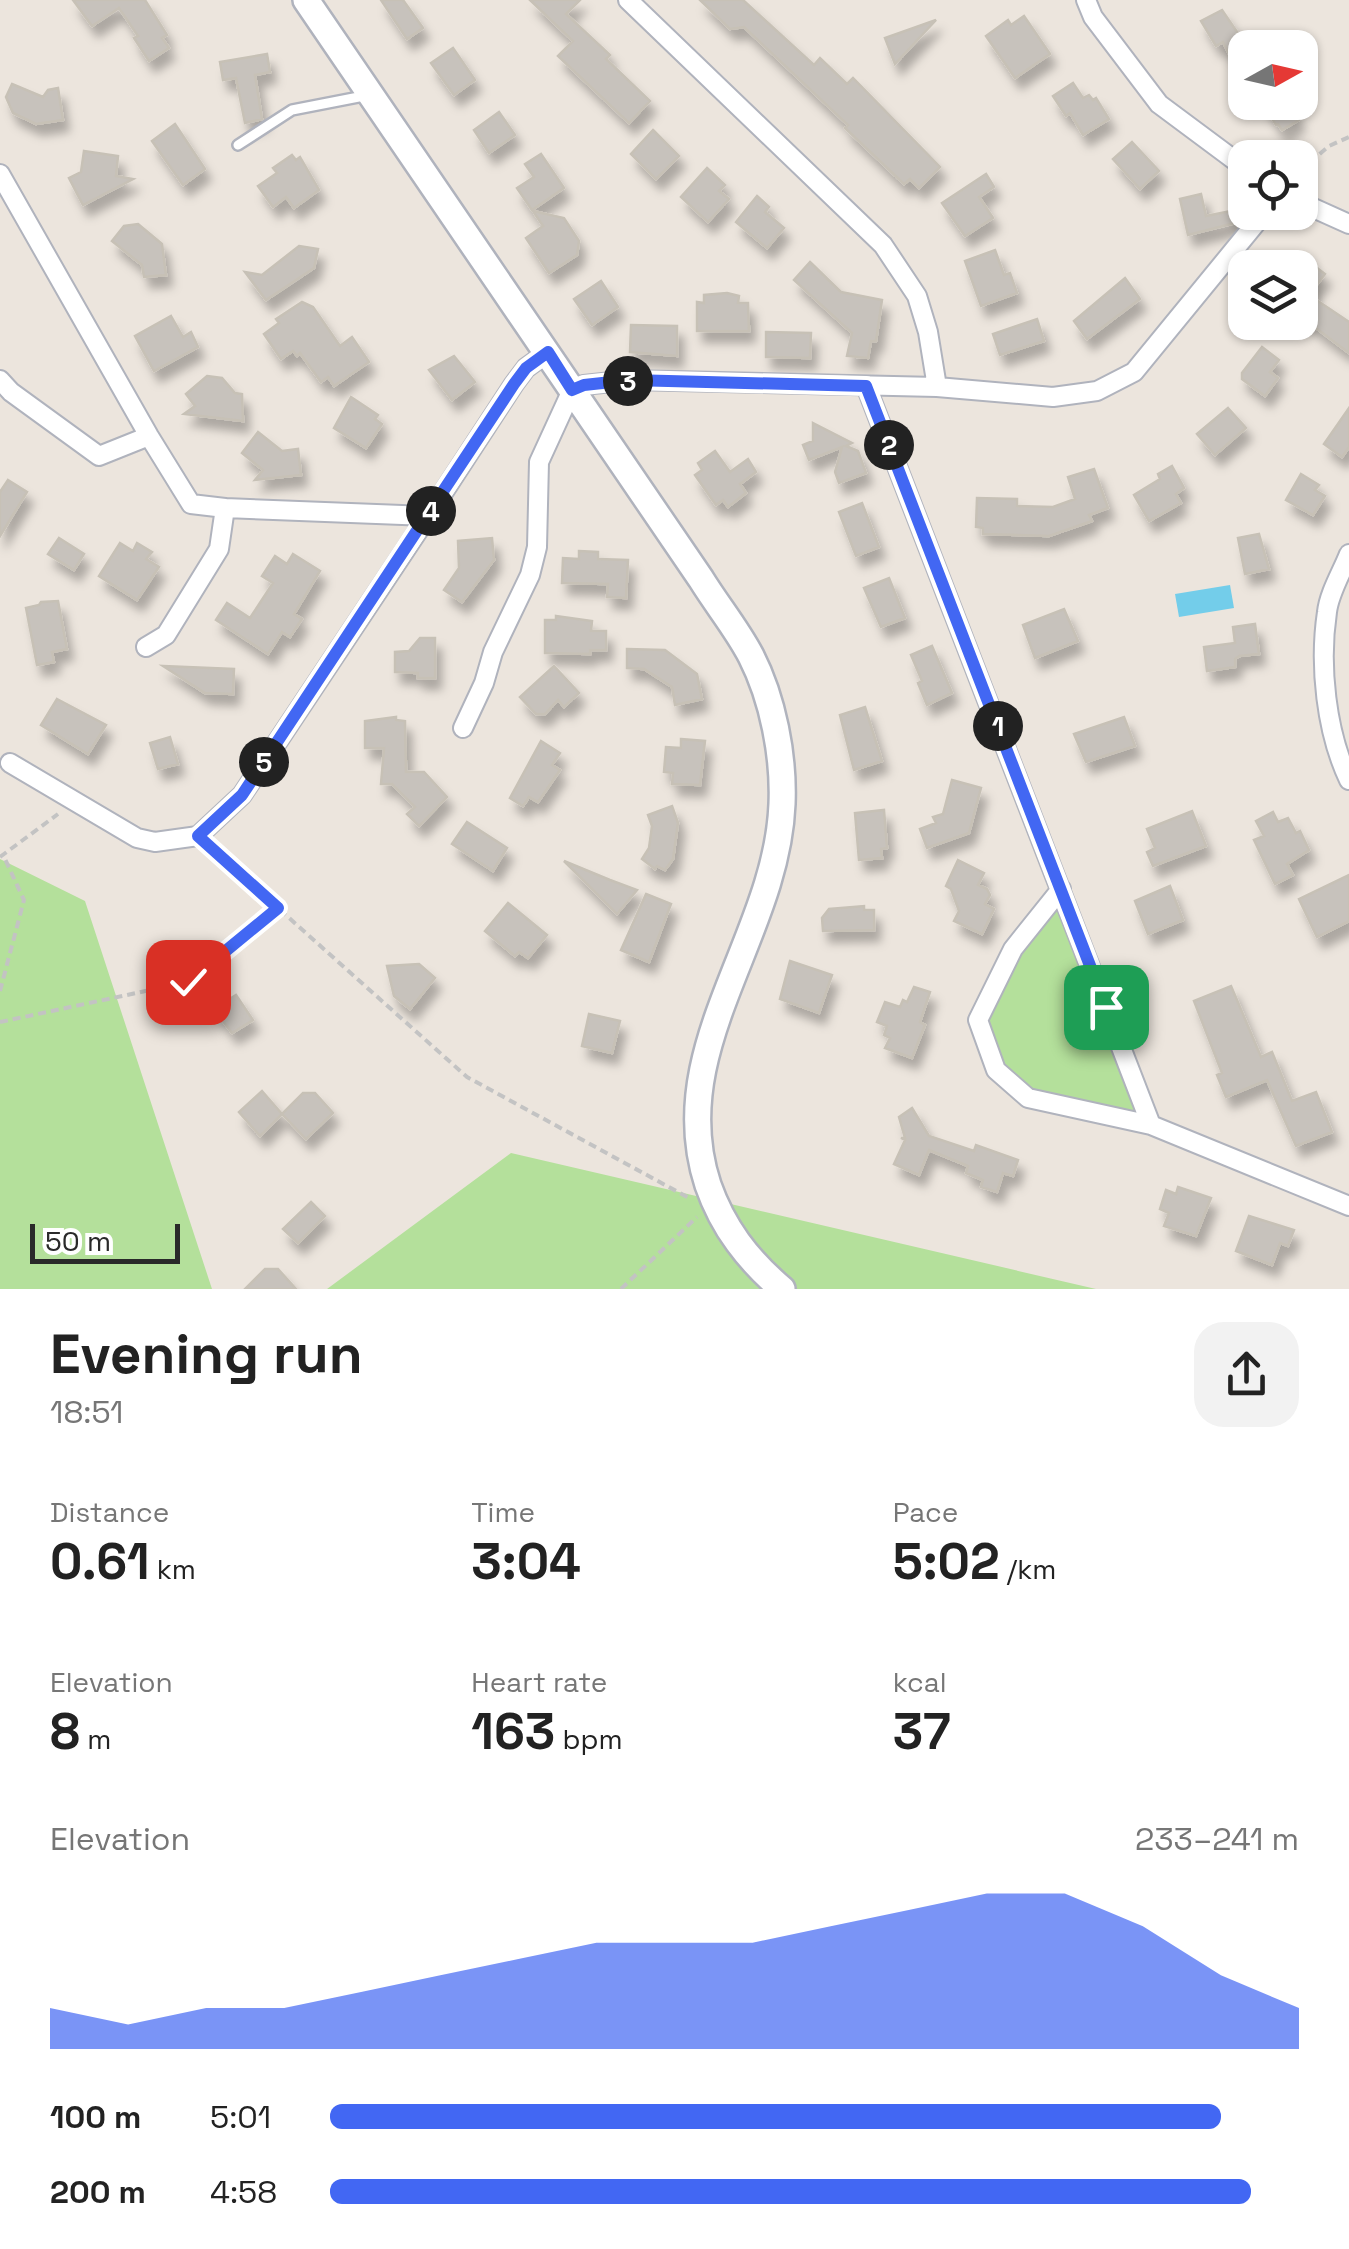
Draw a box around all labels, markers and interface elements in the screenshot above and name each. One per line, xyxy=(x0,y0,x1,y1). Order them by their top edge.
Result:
north arrow xyxy=(1228,30,1318,120)
map controls xyxy=(1228,30,1318,340)
button: locate xyxy=(1228,140,1318,230)
button: layers xyxy=(1228,250,1318,340)
pin: 3 xyxy=(603,356,653,406)
text: 3 xyxy=(619,363,637,399)
pin: 2 xyxy=(864,420,914,470)
text: 2 xyxy=(881,427,897,463)
pin: 4 xyxy=(406,486,456,536)
text: 4 xyxy=(422,493,440,529)
pin: 1 xyxy=(973,701,1023,751)
text: 1 xyxy=(992,708,1004,744)
pin: 5 xyxy=(239,737,289,787)
text: 5 xyxy=(256,744,272,780)
pin xyxy=(146,940,231,1025)
icon: check xyxy=(161,955,216,1010)
pin xyxy=(1064,965,1149,1050)
icon: arrive xyxy=(1079,980,1134,1035)
scale bar xyxy=(30,1219,180,1264)
text: 50 m xyxy=(45,1223,111,1259)
text: Evening run xyxy=(50,1319,363,1389)
button: share xyxy=(1194,1322,1299,1427)
text: 18:51 xyxy=(50,1392,124,1432)
text: Distance xyxy=(50,1494,169,1530)
text: Time xyxy=(471,1494,535,1530)
text: Pace xyxy=(893,1494,958,1530)
text: 0.61 xyxy=(50,1530,150,1594)
text: 3:04 xyxy=(471,1530,581,1594)
text: 5:02 xyxy=(893,1530,1000,1594)
text: km xyxy=(150,1551,196,1587)
text: /km xyxy=(1000,1551,1056,1587)
text: Elevation xyxy=(50,1664,173,1700)
text: Heart rate xyxy=(471,1664,607,1700)
text: kcal xyxy=(893,1664,947,1700)
text: 8 xyxy=(50,1700,80,1764)
text: 163 xyxy=(471,1700,555,1764)
text: 37 xyxy=(893,1700,951,1764)
text: m xyxy=(80,1721,111,1757)
text: bpm xyxy=(555,1721,623,1757)
text: Elevation xyxy=(50,1819,190,1859)
text: 233–241 m xyxy=(1135,1819,1299,1859)
text: 100 m xyxy=(50,2097,141,2137)
text: 5:01 xyxy=(210,2097,271,2137)
text: 200 m xyxy=(50,2172,146,2212)
text: 4:58 xyxy=(210,2172,277,2212)

